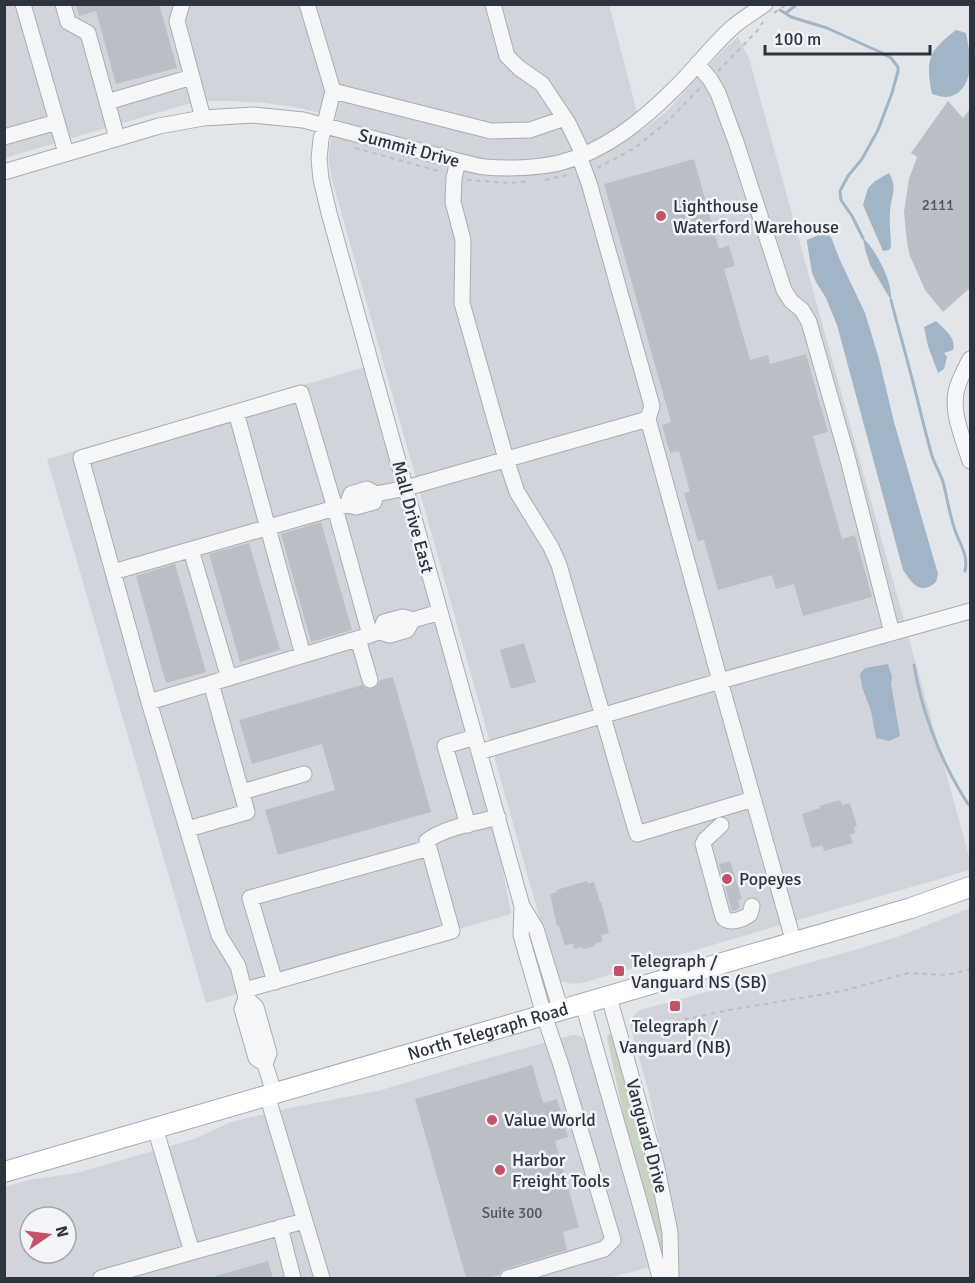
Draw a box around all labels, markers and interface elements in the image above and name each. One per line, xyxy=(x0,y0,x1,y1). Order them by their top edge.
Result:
scale bar xyxy=(765,18,930,56)
text: 100 m xyxy=(774,28,821,50)
street label: Summit Drive xyxy=(356,124,462,172)
place label: Lighthouse Waterford Warehouse xyxy=(673,195,839,238)
house number: 2111 xyxy=(922,196,954,214)
marker: Lighthouse Waterford Warehouse xyxy=(654,209,668,223)
street label: Mall Drive East xyxy=(387,458,439,576)
place label: Popeyes xyxy=(739,868,802,890)
marker: Popeyes xyxy=(720,872,734,886)
place label: Telegraph / Vanguard NS (SB) xyxy=(631,950,767,993)
marker: Telegraph / Vanguard NS (SB) xyxy=(612,964,626,978)
street label: North Telegraph Road xyxy=(405,997,571,1065)
marker: Telegraph / Vanguard (NB) xyxy=(668,999,682,1013)
place label: Telegraph / Vanguard (NB) xyxy=(619,1015,731,1058)
street label: Vanguard Drive xyxy=(621,1077,673,1195)
place label: Value World xyxy=(504,1109,596,1131)
marker: Value World xyxy=(485,1113,499,1127)
place label: Harbor Freight Tools xyxy=(512,1149,610,1192)
marker: Harbor Freight Tools xyxy=(493,1163,507,1177)
house number: Suite 300 xyxy=(482,1204,542,1222)
north arrow xyxy=(18,1205,78,1265)
text: N xyxy=(51,1224,73,1239)

